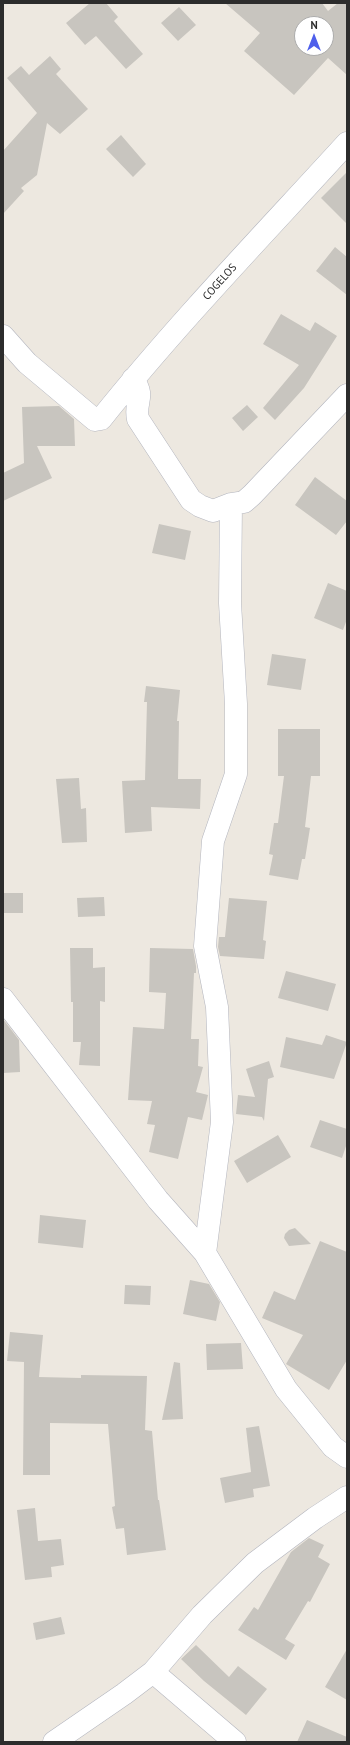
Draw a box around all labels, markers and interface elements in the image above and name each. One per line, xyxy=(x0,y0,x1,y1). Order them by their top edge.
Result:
north arrow xyxy=(294,16,334,56)
text: N xyxy=(310,18,318,32)
street label: COGELOS xyxy=(200,261,240,303)

